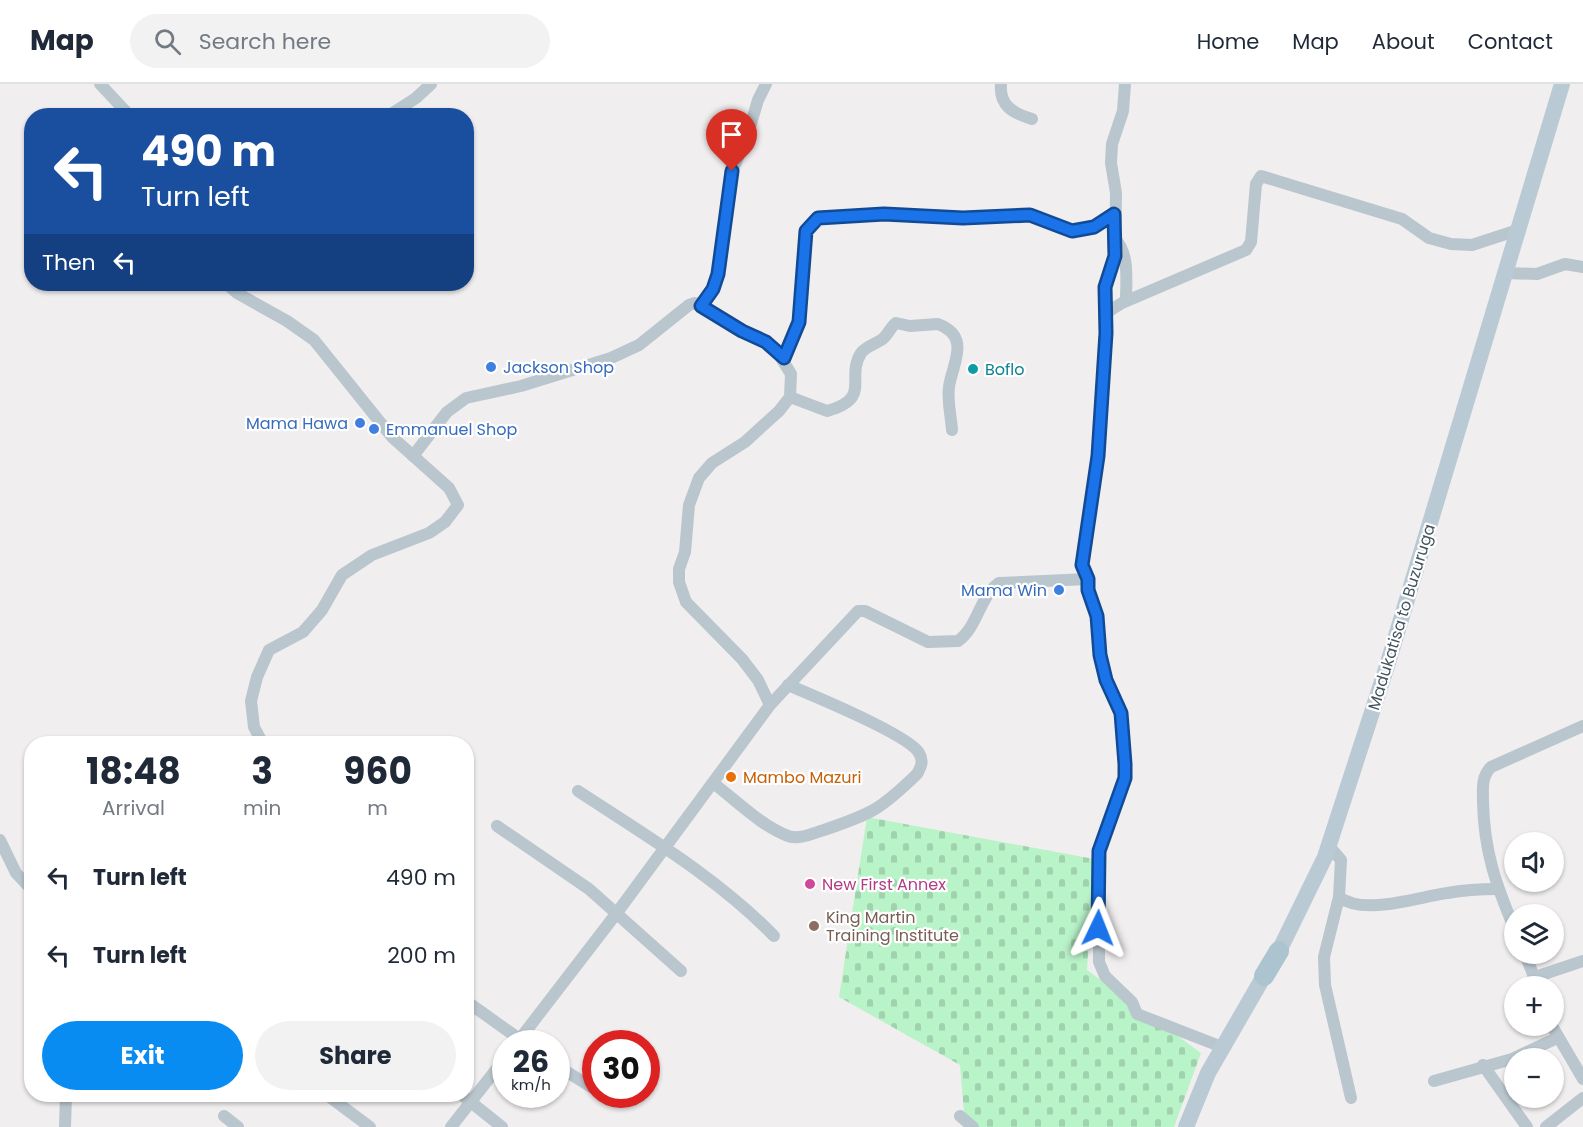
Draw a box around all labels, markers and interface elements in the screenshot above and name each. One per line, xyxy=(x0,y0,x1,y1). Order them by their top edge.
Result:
search box xyxy=(130,14,550,68)
text: Map xyxy=(30,21,94,60)
icon: search xyxy=(151,25,184,58)
text: Search here xyxy=(199,26,331,57)
text: Home xyxy=(1197,27,1259,56)
text: Map xyxy=(1292,27,1339,56)
text: About xyxy=(1372,27,1435,56)
text: Contact xyxy=(1468,27,1553,56)
pin xyxy=(706,109,757,171)
icon: arrive xyxy=(715,118,748,151)
text: 490 m xyxy=(141,122,276,181)
icon: left xyxy=(42,132,120,210)
text: Turn left xyxy=(141,178,250,215)
icon: left xyxy=(108,246,141,279)
text: Then xyxy=(42,247,96,278)
place label: Jackson Shop xyxy=(503,356,614,379)
place label: Boflo xyxy=(985,358,1025,381)
marker: Jackson Shop xyxy=(484,360,498,374)
marker: Boflo xyxy=(966,362,980,376)
place label: Mama Hawa xyxy=(246,412,348,435)
marker: Mama Hawa xyxy=(353,416,367,430)
place label: Emmanuel Shop xyxy=(386,418,517,441)
marker: Emmanuel Shop xyxy=(367,422,381,436)
street label: Madukatisa to Buzuruga xyxy=(1362,521,1441,713)
place label: Mama Win xyxy=(961,579,1047,602)
marker: Mama Win xyxy=(1052,583,1066,597)
text: 18:48 xyxy=(86,746,181,797)
text: 3 xyxy=(251,746,273,797)
text: 960 xyxy=(343,746,412,797)
place label: Mambo Mazuri xyxy=(743,766,861,789)
marker: Mambo Mazuri xyxy=(724,770,738,784)
text: Arrival xyxy=(102,794,165,822)
text: min xyxy=(243,794,281,822)
text: m xyxy=(367,794,388,822)
map controls xyxy=(1504,832,1564,1108)
button: sound xyxy=(1504,832,1564,892)
icon: left xyxy=(42,861,75,894)
text: Turn left xyxy=(93,862,187,893)
text: 490 m xyxy=(386,862,456,893)
place label: New First Annex xyxy=(822,873,946,896)
marker: New First Annex xyxy=(803,877,817,891)
position arrow xyxy=(1066,896,1130,960)
button: layers xyxy=(1504,904,1564,964)
place label: King Martin Training Institute xyxy=(826,906,959,947)
marker: King Martin Training Institute xyxy=(807,919,821,933)
icon: left xyxy=(42,939,75,972)
text: Turn left xyxy=(93,940,187,971)
text: 200 m xyxy=(387,940,456,971)
button: + xyxy=(1504,976,1564,1036)
button: Exit xyxy=(42,1021,243,1090)
button: Share xyxy=(255,1021,456,1090)
speed limit sign: 30 xyxy=(582,1030,660,1108)
text: 26 xyxy=(513,1040,549,1083)
button: − xyxy=(1504,1048,1564,1108)
text: km/h xyxy=(511,1074,551,1095)

